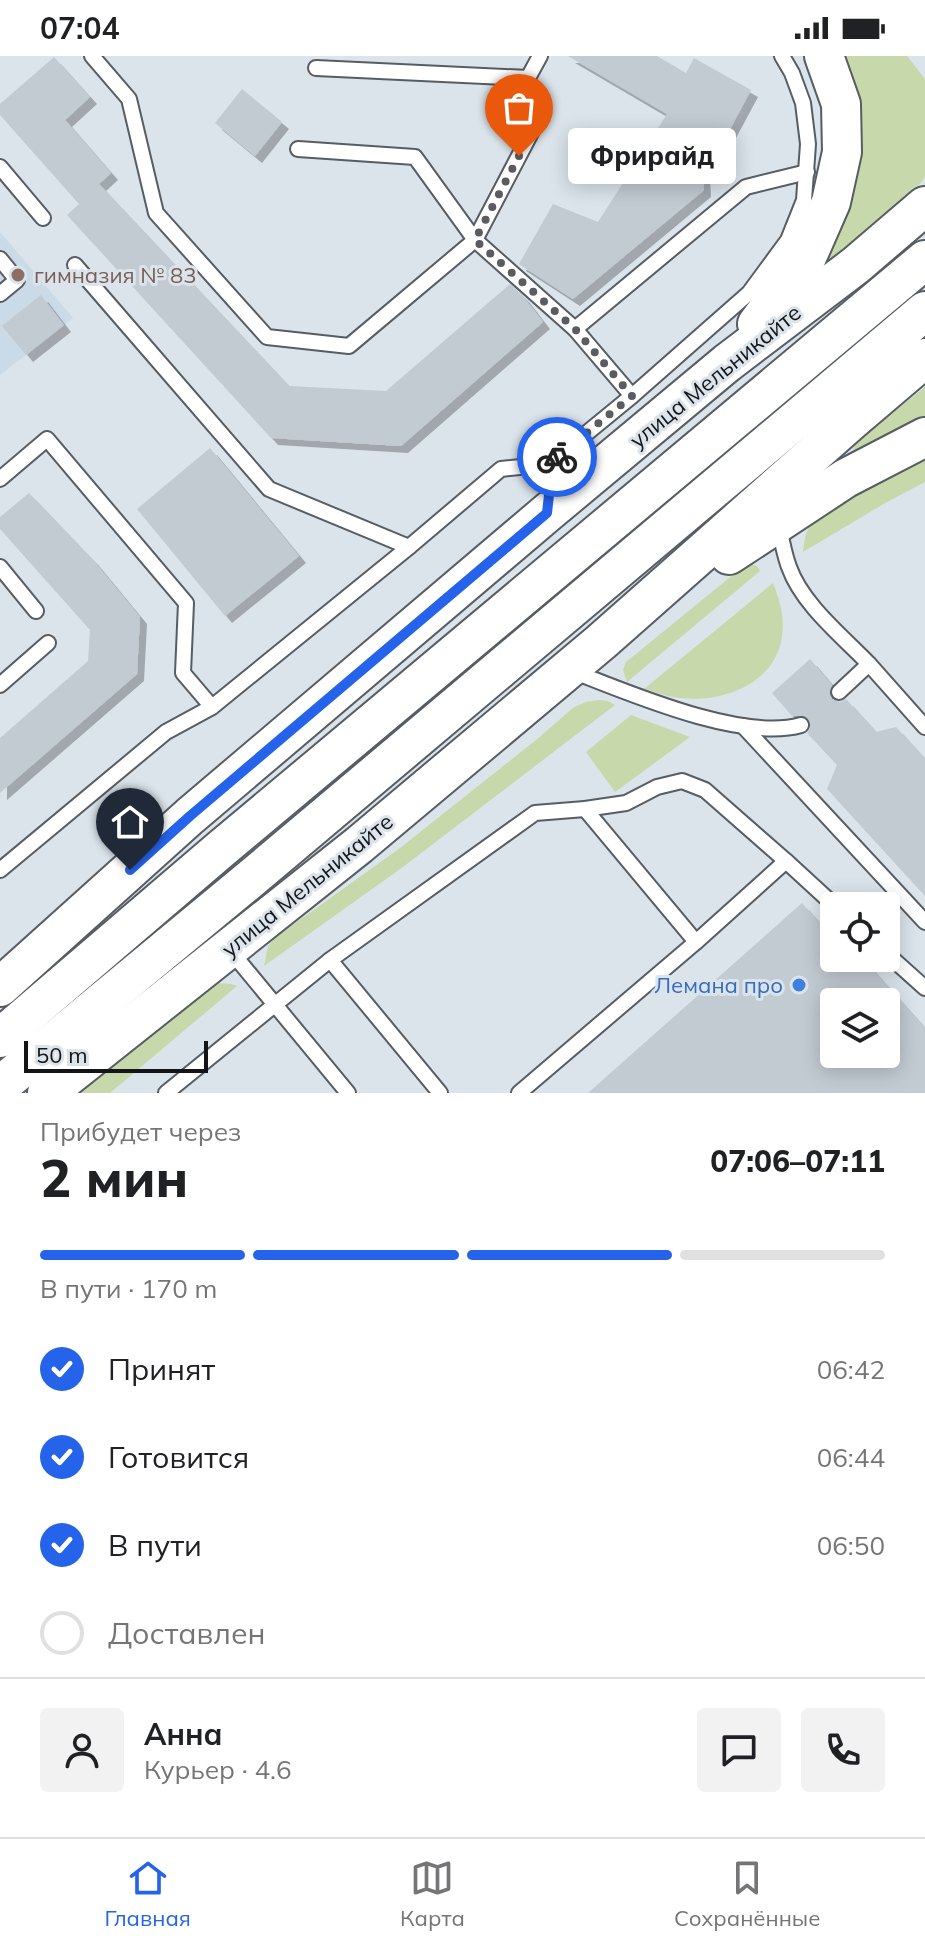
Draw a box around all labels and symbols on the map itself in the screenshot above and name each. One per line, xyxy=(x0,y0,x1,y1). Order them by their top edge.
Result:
pin xyxy=(485,74,553,156)
callout: Фрирайд xyxy=(567,128,735,184)
place label: гимназия № 83 xyxy=(34,261,196,289)
marker: гимназия № 83 xyxy=(9,266,27,284)
street label: улица Мельникайте xyxy=(624,298,806,454)
courier xyxy=(517,417,597,497)
pin xyxy=(96,788,164,870)
street label: улица Мельникайте xyxy=(216,807,398,963)
place label: Лемана про xyxy=(654,971,783,999)
marker: Лемана про xyxy=(790,976,808,994)
scale bar xyxy=(24,1037,208,1073)

